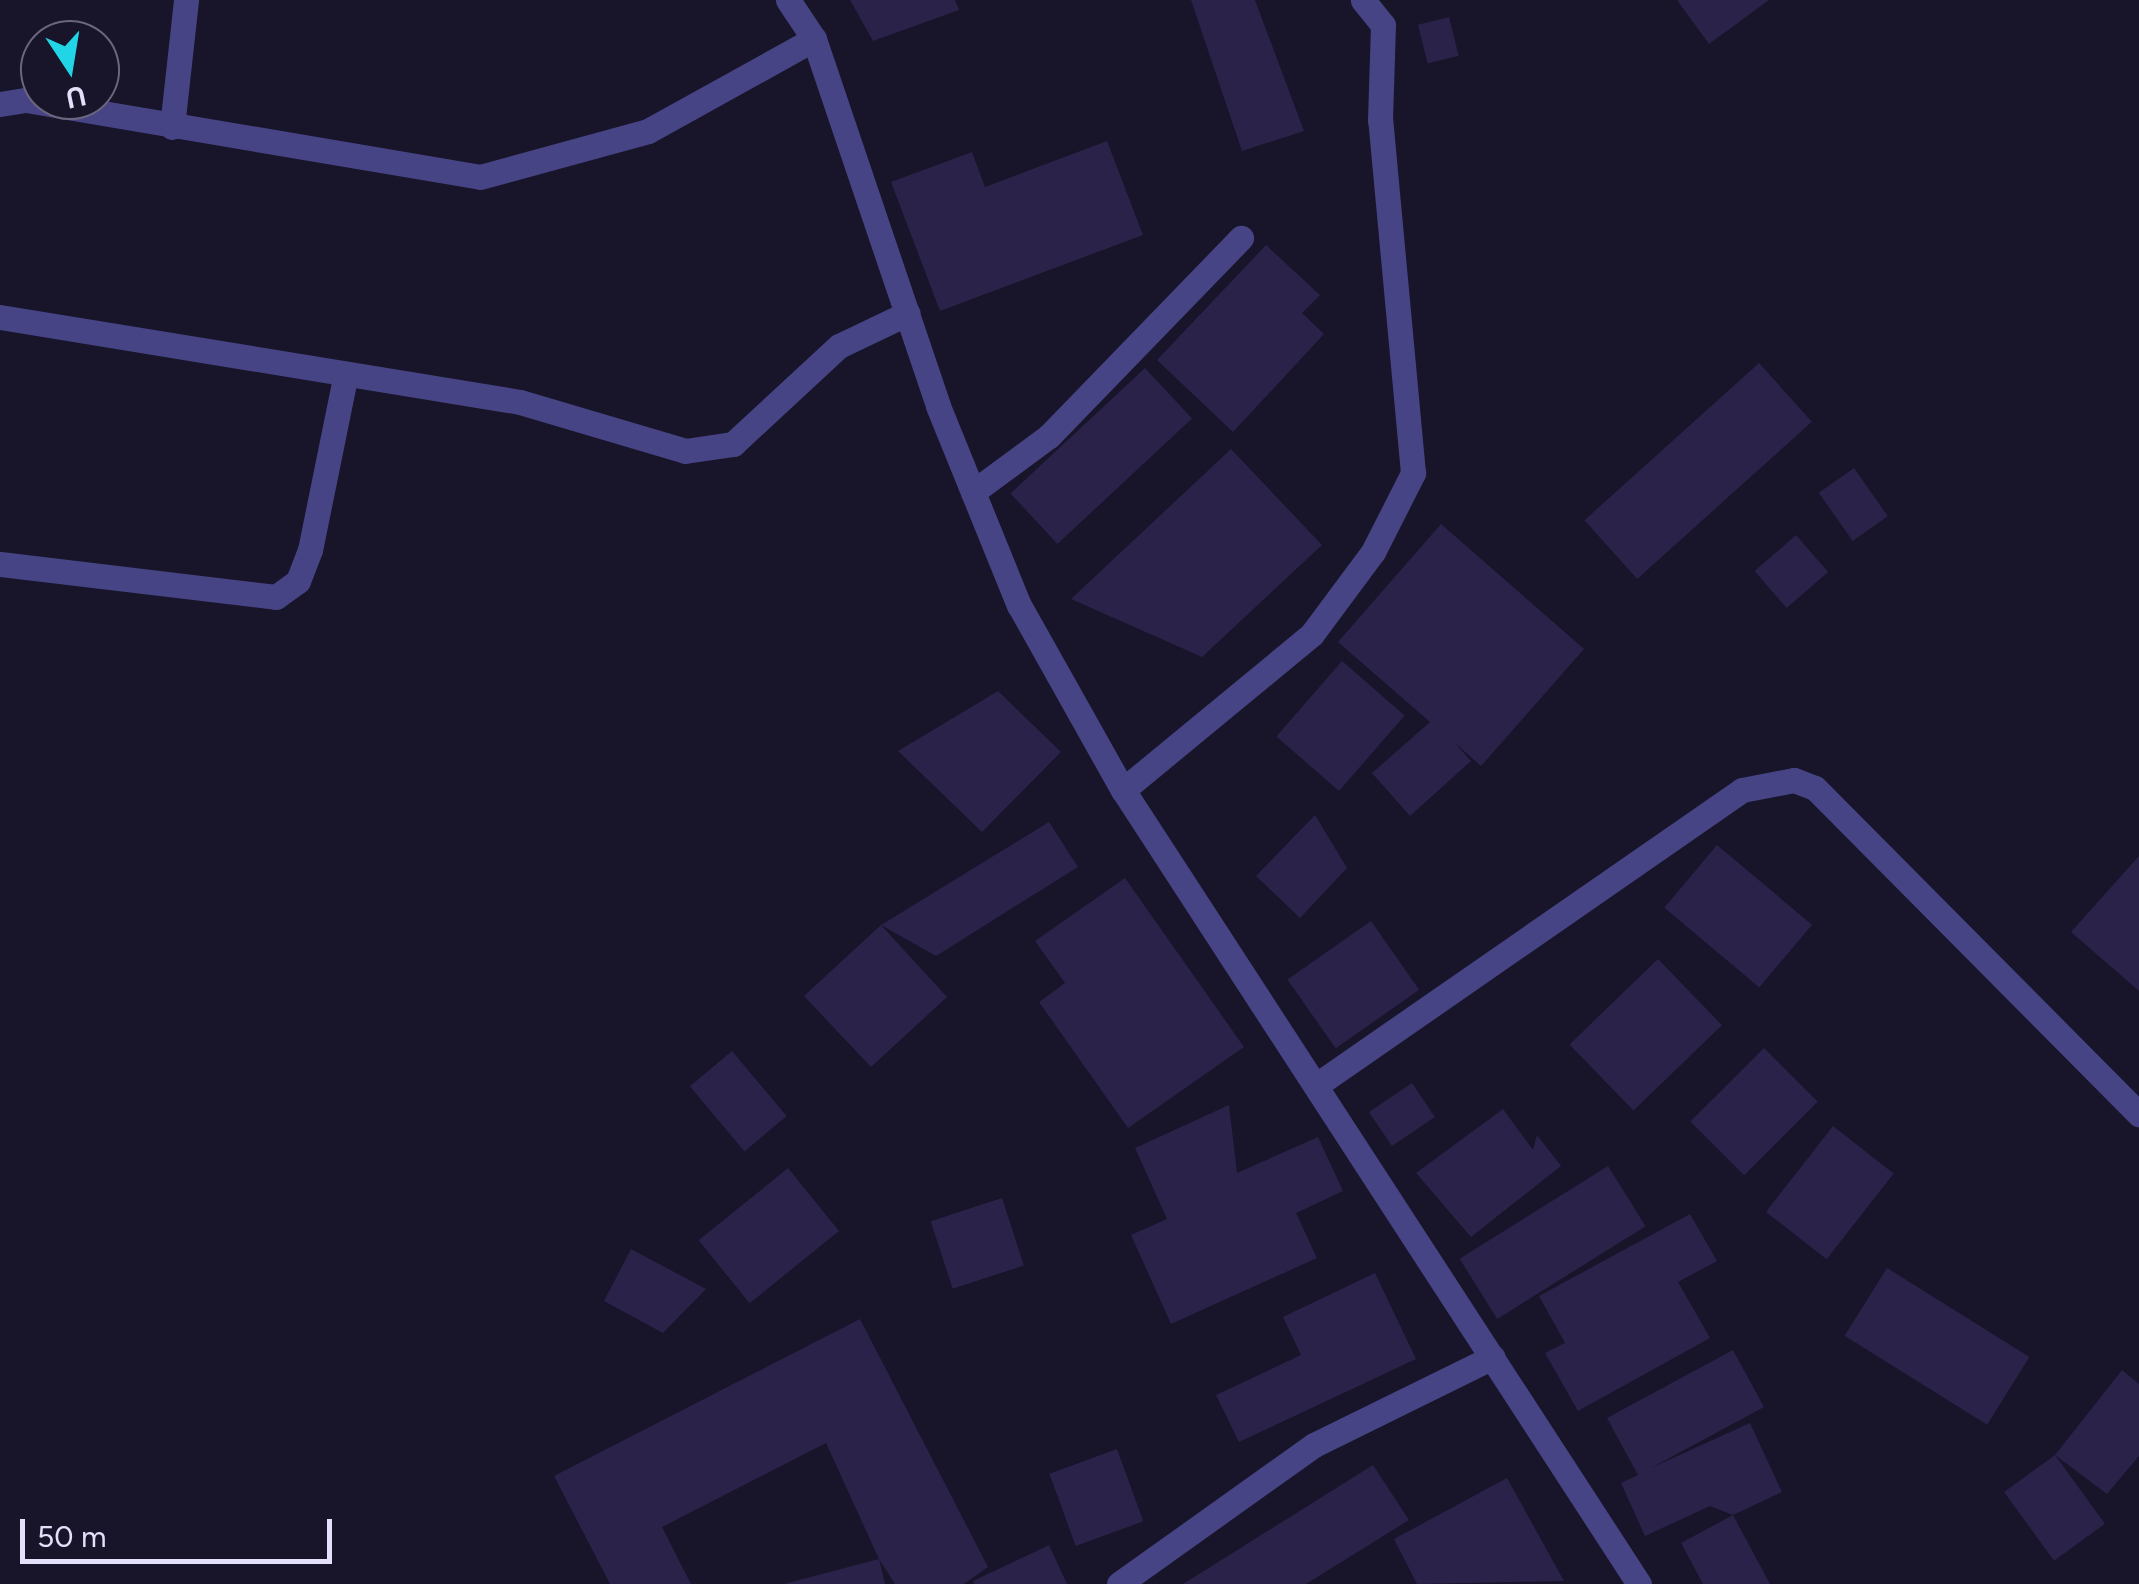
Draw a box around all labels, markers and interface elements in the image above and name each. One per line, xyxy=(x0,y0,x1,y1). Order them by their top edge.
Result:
north arrow xyxy=(20,20,120,120)
text: U xyxy=(63,79,89,116)
scale bar xyxy=(25,1499,338,1561)
text: 50 m xyxy=(37,1518,106,1555)

